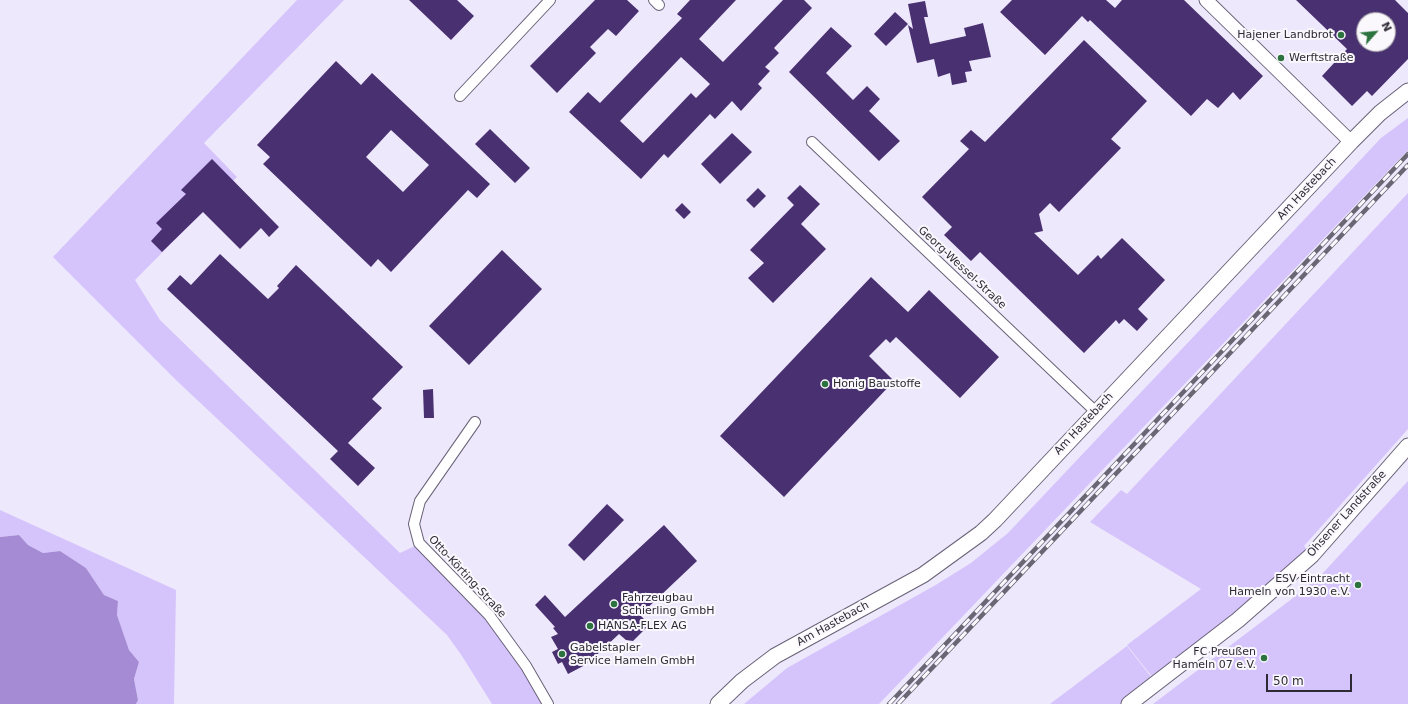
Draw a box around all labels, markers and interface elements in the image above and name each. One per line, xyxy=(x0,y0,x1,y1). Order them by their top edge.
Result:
north arrow xyxy=(1356,12,1396,52)
text: N xyxy=(1378,20,1394,34)
place label: Hajener Landbrot xyxy=(1237,28,1333,42)
marker: Hajener Landbrot xyxy=(1336,30,1346,40)
place label: Werftstraße xyxy=(1289,51,1354,65)
marker: Werftstraße xyxy=(1276,53,1286,63)
street label: Am Hastebach xyxy=(1275,155,1339,223)
street label: Georg-Wessel-Straße xyxy=(915,224,1009,312)
place label: Honig Baustoffe xyxy=(833,377,921,391)
marker: Honig Baustoffe xyxy=(820,379,830,389)
street label: Am Hastebach xyxy=(1052,390,1116,458)
street label: Ohsener Landstraße xyxy=(1305,468,1389,560)
street label: Otto-Körting-Straße xyxy=(425,533,509,621)
place label: ESV Eintracht Hameln von 1930 e.V. xyxy=(1229,572,1350,598)
marker: ESV Eintracht Hameln von 1930 e.V. xyxy=(1353,580,1363,590)
place label: Fahrzeugbau Schierling GmbH xyxy=(622,591,714,617)
marker: Fahrzeugbau Schierling GmbH xyxy=(609,599,619,609)
street label: Am Hastebach xyxy=(795,599,871,649)
place label: HANSA-FLEX AG xyxy=(598,619,687,633)
marker: HANSA-FLEX AG xyxy=(585,621,595,631)
place label: Gabelstapler Service Hameln GmbH xyxy=(570,641,695,667)
place label: FC Preußen Hameln 07 e.V. xyxy=(1173,645,1256,671)
marker: Gabelstapler Service Hameln GmbH xyxy=(557,649,567,659)
marker: FC Preußen Hameln 07 e.V. xyxy=(1259,653,1269,663)
scale bar xyxy=(1268,666,1354,692)
text: 50 m xyxy=(1273,674,1304,688)

